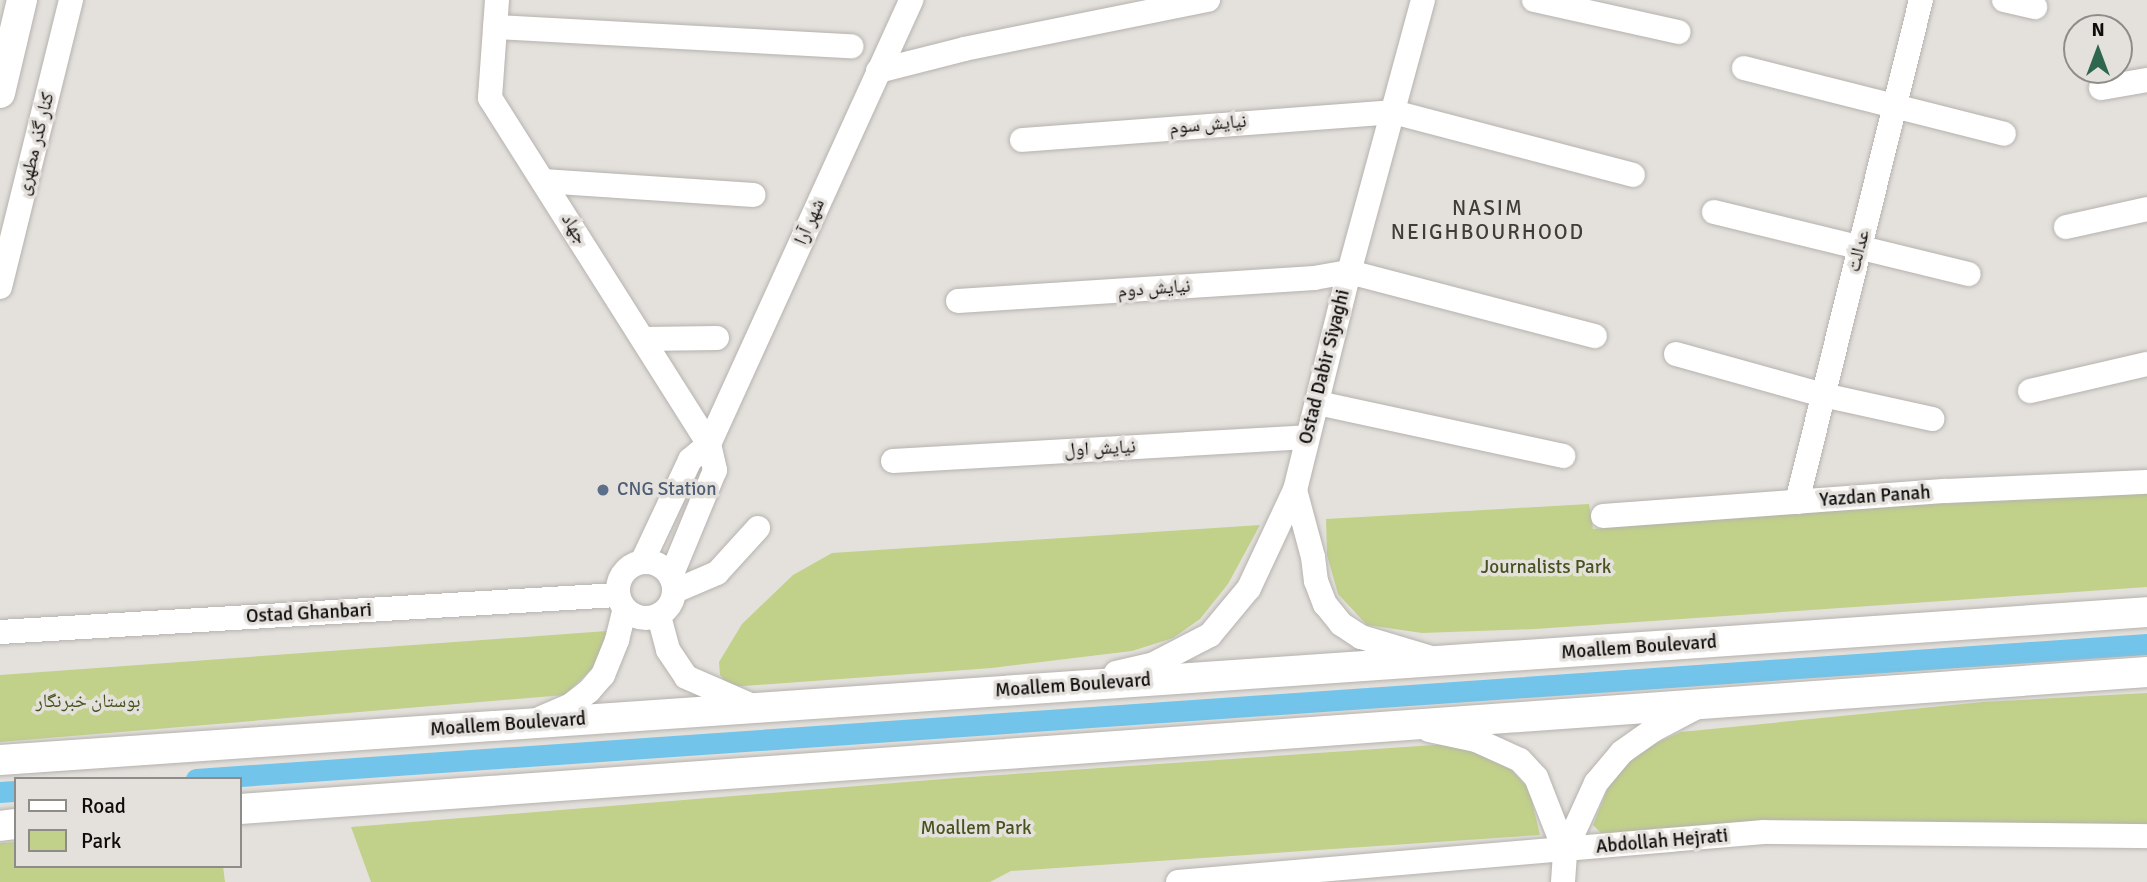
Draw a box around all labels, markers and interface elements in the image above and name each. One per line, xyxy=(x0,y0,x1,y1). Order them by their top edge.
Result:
north arrow xyxy=(2063,14,2133,84)
text: N xyxy=(2091,18,2105,42)
street label: کنار گذر مطهری xyxy=(12,90,60,198)
street label: نیایش سوم xyxy=(1168,110,1248,140)
street label: شهر آرا xyxy=(790,195,830,249)
district label: NASIM NEIGHBOURHOOD xyxy=(1392,195,1584,245)
street label: جهاد xyxy=(556,209,592,249)
street label: عدالت xyxy=(1843,228,1875,274)
street label: نیایش دوم xyxy=(1117,275,1191,303)
street label: Ostad Dabir Siyaghi xyxy=(1295,287,1355,447)
street label: نیایش اول xyxy=(1064,436,1136,462)
place label: CNG Station xyxy=(617,479,717,501)
marker: CNG Station xyxy=(595,482,611,498)
street label: Yazdan Panah xyxy=(1819,482,1931,512)
park label: Journalists Park xyxy=(1481,557,1611,579)
street label: Ostad Ghanbari xyxy=(246,599,372,629)
street label: Moallem Boulevard xyxy=(1560,631,1718,665)
street label: Moallem Boulevard xyxy=(994,669,1152,703)
park label: بوستان خبرنگار xyxy=(36,691,140,713)
street label: Moallem Boulevard xyxy=(429,708,587,742)
legend xyxy=(14,777,242,868)
text: Road xyxy=(81,793,126,819)
park label: Moallem Park xyxy=(921,818,1031,840)
street label: Abdollah Hejrati xyxy=(1595,825,1729,859)
text: Park xyxy=(81,828,121,854)

